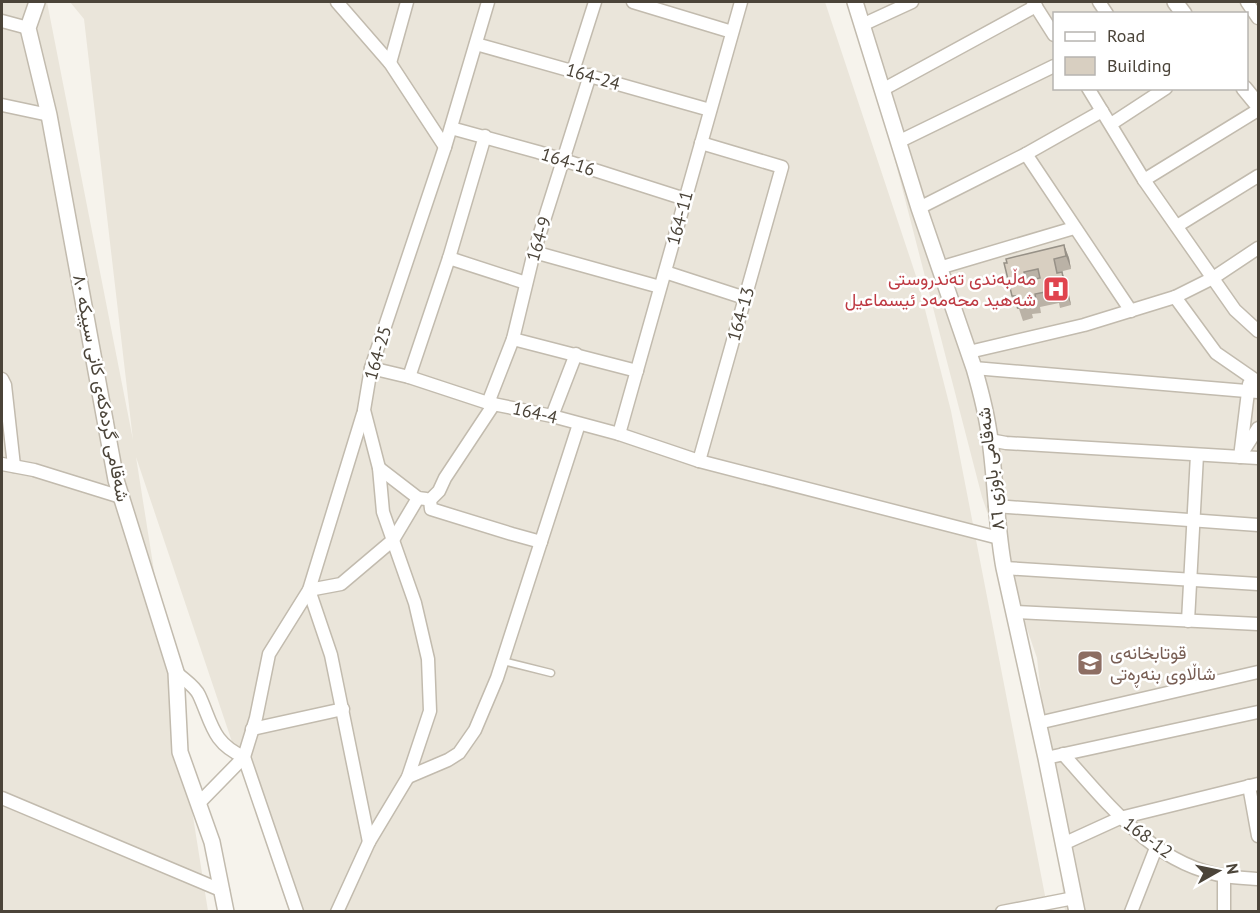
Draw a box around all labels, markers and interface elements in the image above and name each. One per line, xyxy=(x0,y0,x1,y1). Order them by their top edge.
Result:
legend xyxy=(1053,12,1248,90)
text: Road xyxy=(1107,24,1145,47)
text: Building xyxy=(1107,54,1171,77)
street label: 164-24 xyxy=(563,58,623,95)
street label: 164-16 xyxy=(538,142,598,181)
street label: 164-11 xyxy=(661,188,698,248)
street label: 164-9 xyxy=(521,214,556,264)
place label: مەڵبەندی تەندروستی شەهید محەمەد ئیسماعیل xyxy=(845,267,1036,311)
street label: شەقامی گردەکەی کانی سپیکە ٨٠ xyxy=(67,272,135,504)
hospital icon: مەڵبەندی تەندروستی شەهید محەمەد ئیسماعیل xyxy=(1041,274,1071,304)
street label: 164-13 xyxy=(722,284,759,344)
street label: 164-25 xyxy=(359,323,396,383)
street label: 164-4 xyxy=(510,396,560,429)
street label: شەقامی باوزی ٨٦ xyxy=(972,406,1009,532)
place label: قوتابخانەی شاڵاوی بنەڕەتی xyxy=(1110,641,1216,688)
school or university icon: قوتابخانەی شاڵاوی بنەڕەتی xyxy=(1075,648,1105,678)
street label: 168-12 xyxy=(1119,812,1178,863)
north arrow xyxy=(1188,841,1248,901)
text: N xyxy=(1222,862,1244,875)

